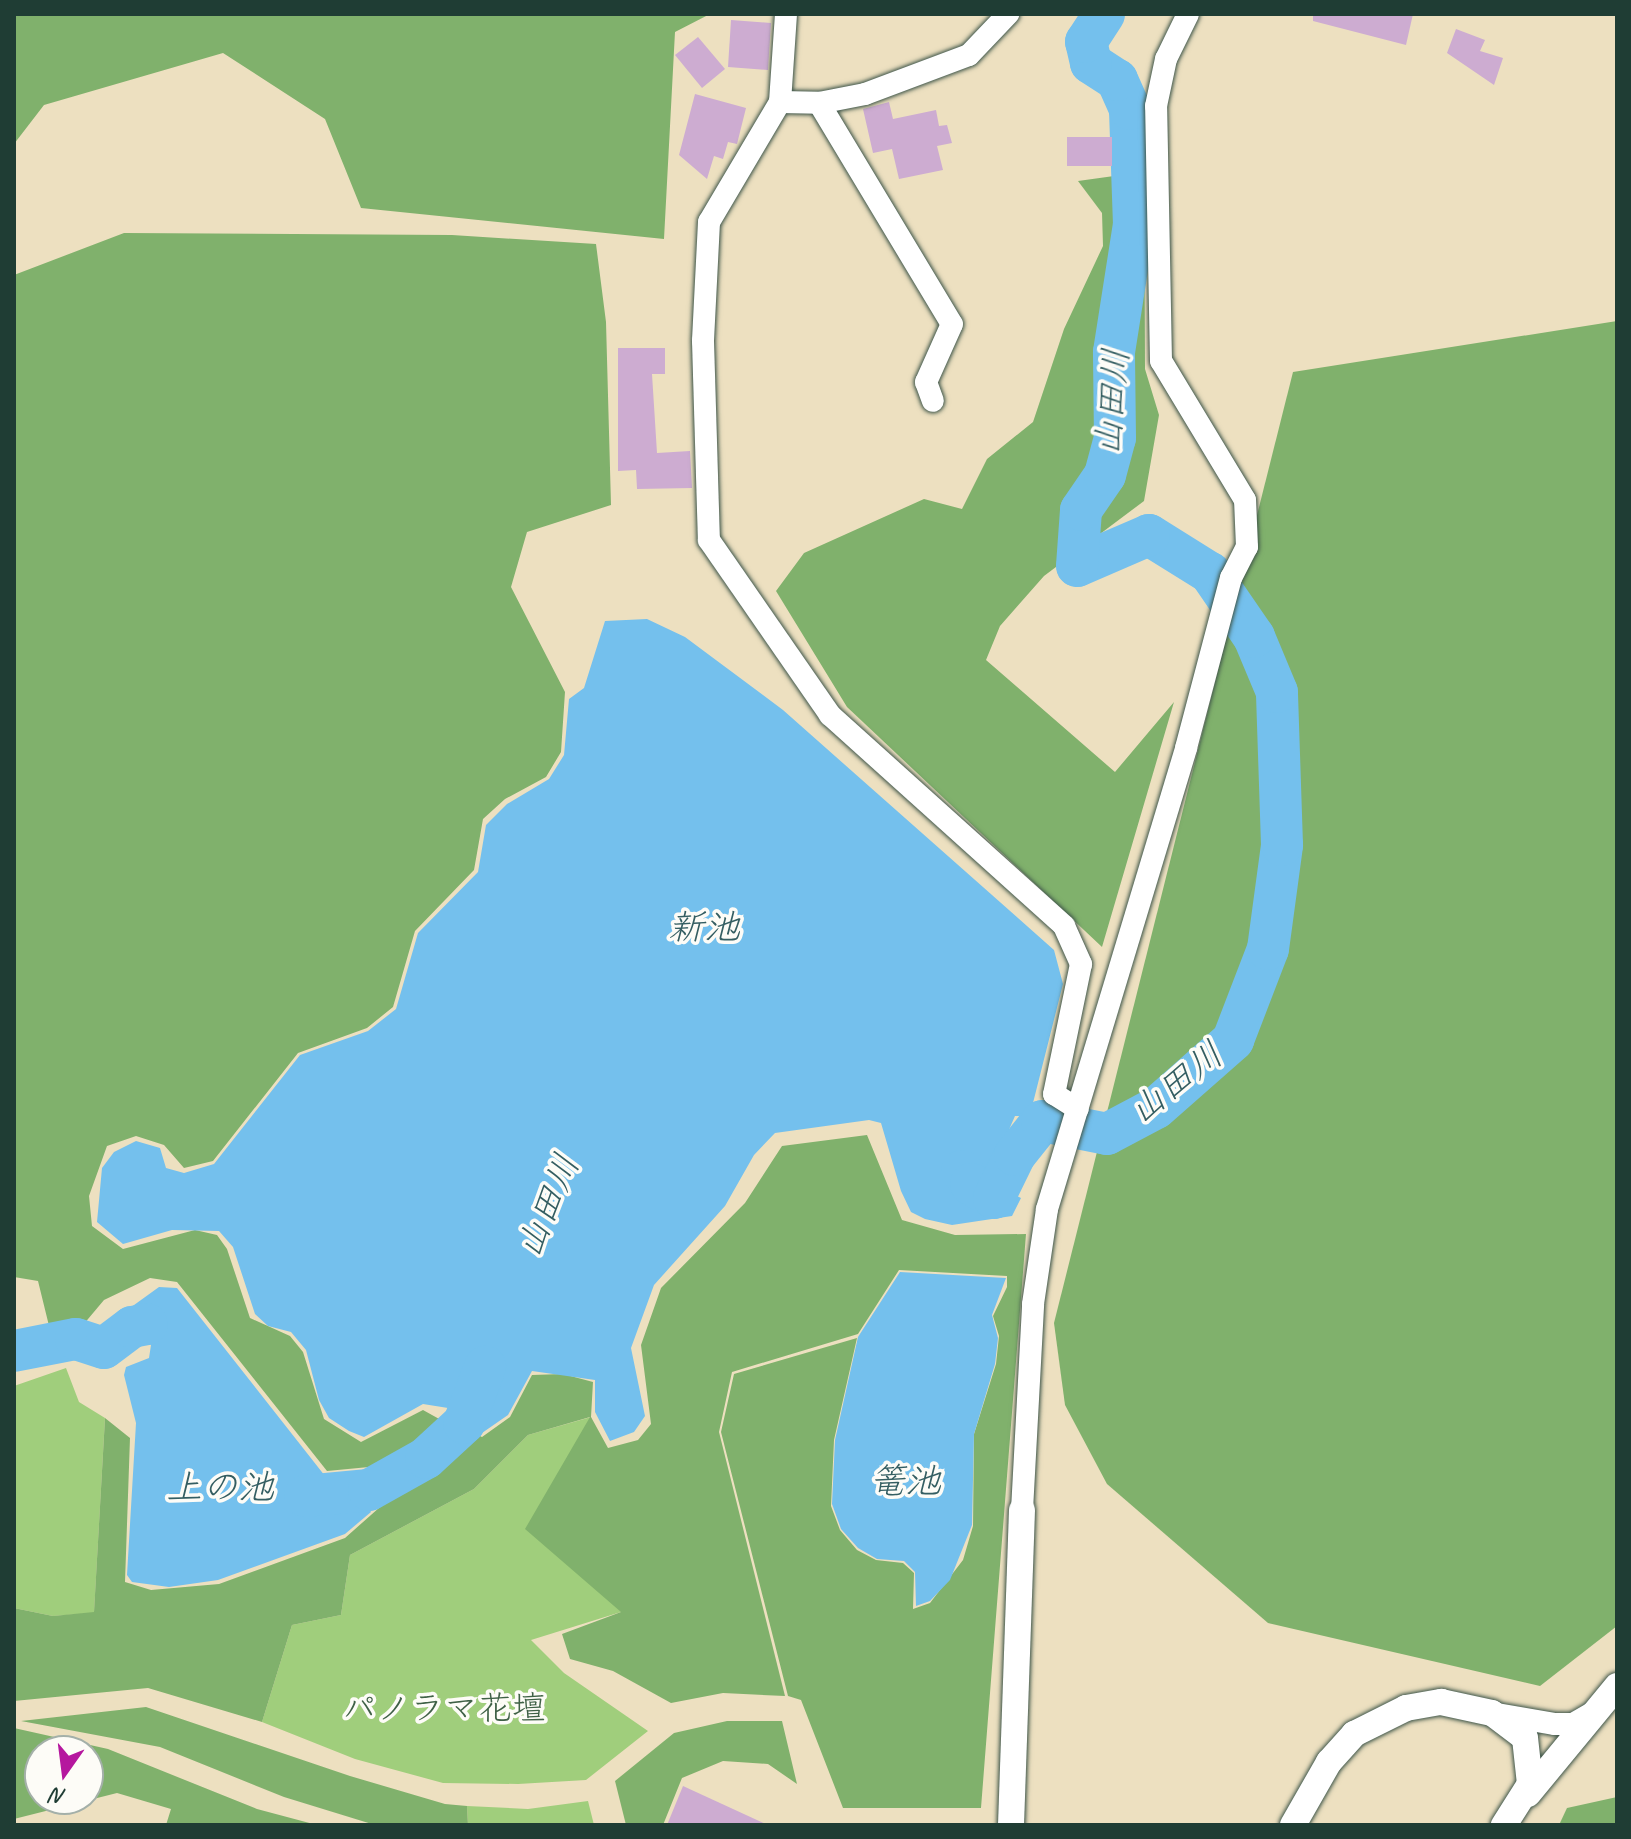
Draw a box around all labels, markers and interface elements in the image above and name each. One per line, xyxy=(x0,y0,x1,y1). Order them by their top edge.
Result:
water label: 山田川 xyxy=(1086,346,1138,458)
water label: 新池 xyxy=(668,906,740,950)
water label: 山田川 xyxy=(1120,1033,1232,1133)
water label: 山田川 xyxy=(507,1148,589,1264)
water label: 篭池 xyxy=(869,1460,941,1504)
water label: 上の池 xyxy=(166,1466,274,1510)
park label: パノラマ花壇 xyxy=(342,1688,546,1728)
north arrow xyxy=(24,1735,104,1815)
text: N xyxy=(49,1781,69,1812)

